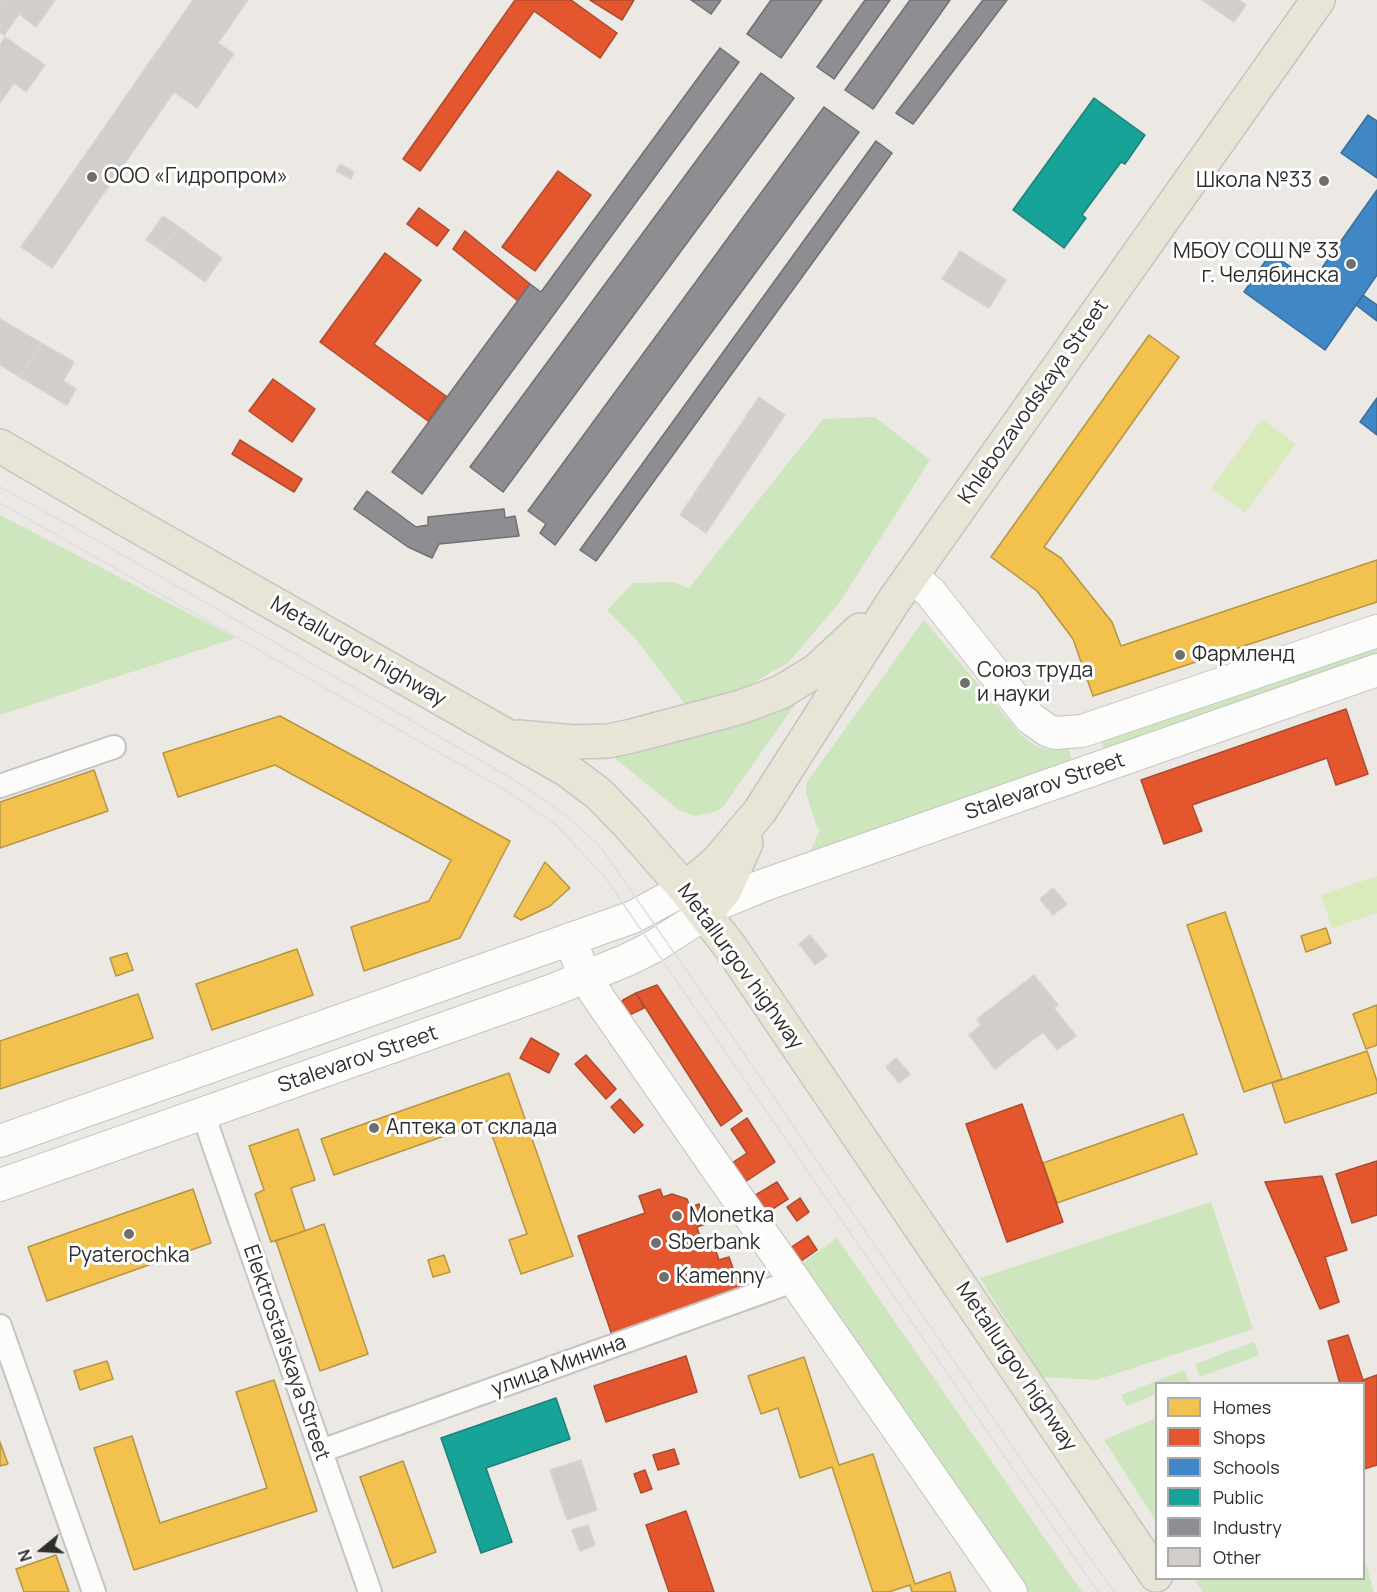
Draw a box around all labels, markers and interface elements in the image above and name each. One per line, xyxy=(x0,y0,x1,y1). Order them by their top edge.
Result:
place label: ООО «Гидропром» xyxy=(104,164,288,190)
place label: Школа №33 xyxy=(1196,168,1312,194)
marker: ООО «Гидропром» xyxy=(85,170,99,184)
marker: Школа №33 xyxy=(1317,174,1331,188)
place label: МБОУ СОШ № 33 г. Челябинска xyxy=(1173,239,1339,289)
marker: МБОУ СОШ № 33 г. Челябинска xyxy=(1344,257,1358,271)
street label: Khlebozavodskaya Street xyxy=(954,295,1114,509)
street label: Metallurgov highway xyxy=(266,591,450,713)
place label: Фармленд xyxy=(1192,642,1295,668)
marker: Фармленд xyxy=(1173,648,1187,662)
place label: Союз труда и науки xyxy=(977,658,1093,708)
marker: Союз труда и науки xyxy=(958,676,972,690)
street label: Stalevarov Street xyxy=(962,748,1128,826)
street label: Metallurgov highway xyxy=(671,879,809,1055)
street label: Stalevarov Street xyxy=(275,1021,441,1099)
place label: Аптека от склада xyxy=(386,1115,557,1141)
marker: Аптека от склада xyxy=(367,1121,381,1135)
place label: Monetka xyxy=(689,1203,774,1229)
marker: Monetka xyxy=(670,1209,684,1223)
marker: Pyaterochka xyxy=(122,1227,136,1241)
place label: Sberbank xyxy=(668,1230,760,1256)
marker: Sberbank xyxy=(649,1236,663,1250)
street label: Elektrostal'skaya Street xyxy=(237,1242,335,1464)
place label: Pyaterochka xyxy=(68,1243,190,1269)
place label: Kamenny xyxy=(676,1264,765,1290)
marker: Kamenny xyxy=(657,1270,671,1284)
street label: Metallurgov highway xyxy=(950,1278,1082,1456)
street label: улица Минина xyxy=(488,1330,630,1402)
legend xyxy=(1155,1382,1365,1580)
text: Homes xyxy=(1213,1395,1271,1419)
text: Shops xyxy=(1213,1425,1265,1449)
text: Schools xyxy=(1213,1455,1280,1479)
text: Public xyxy=(1213,1485,1264,1509)
text: Industry xyxy=(1213,1515,1282,1539)
north arrow xyxy=(12,1520,72,1580)
text: Other xyxy=(1213,1545,1261,1569)
text: N xyxy=(13,1547,37,1564)

